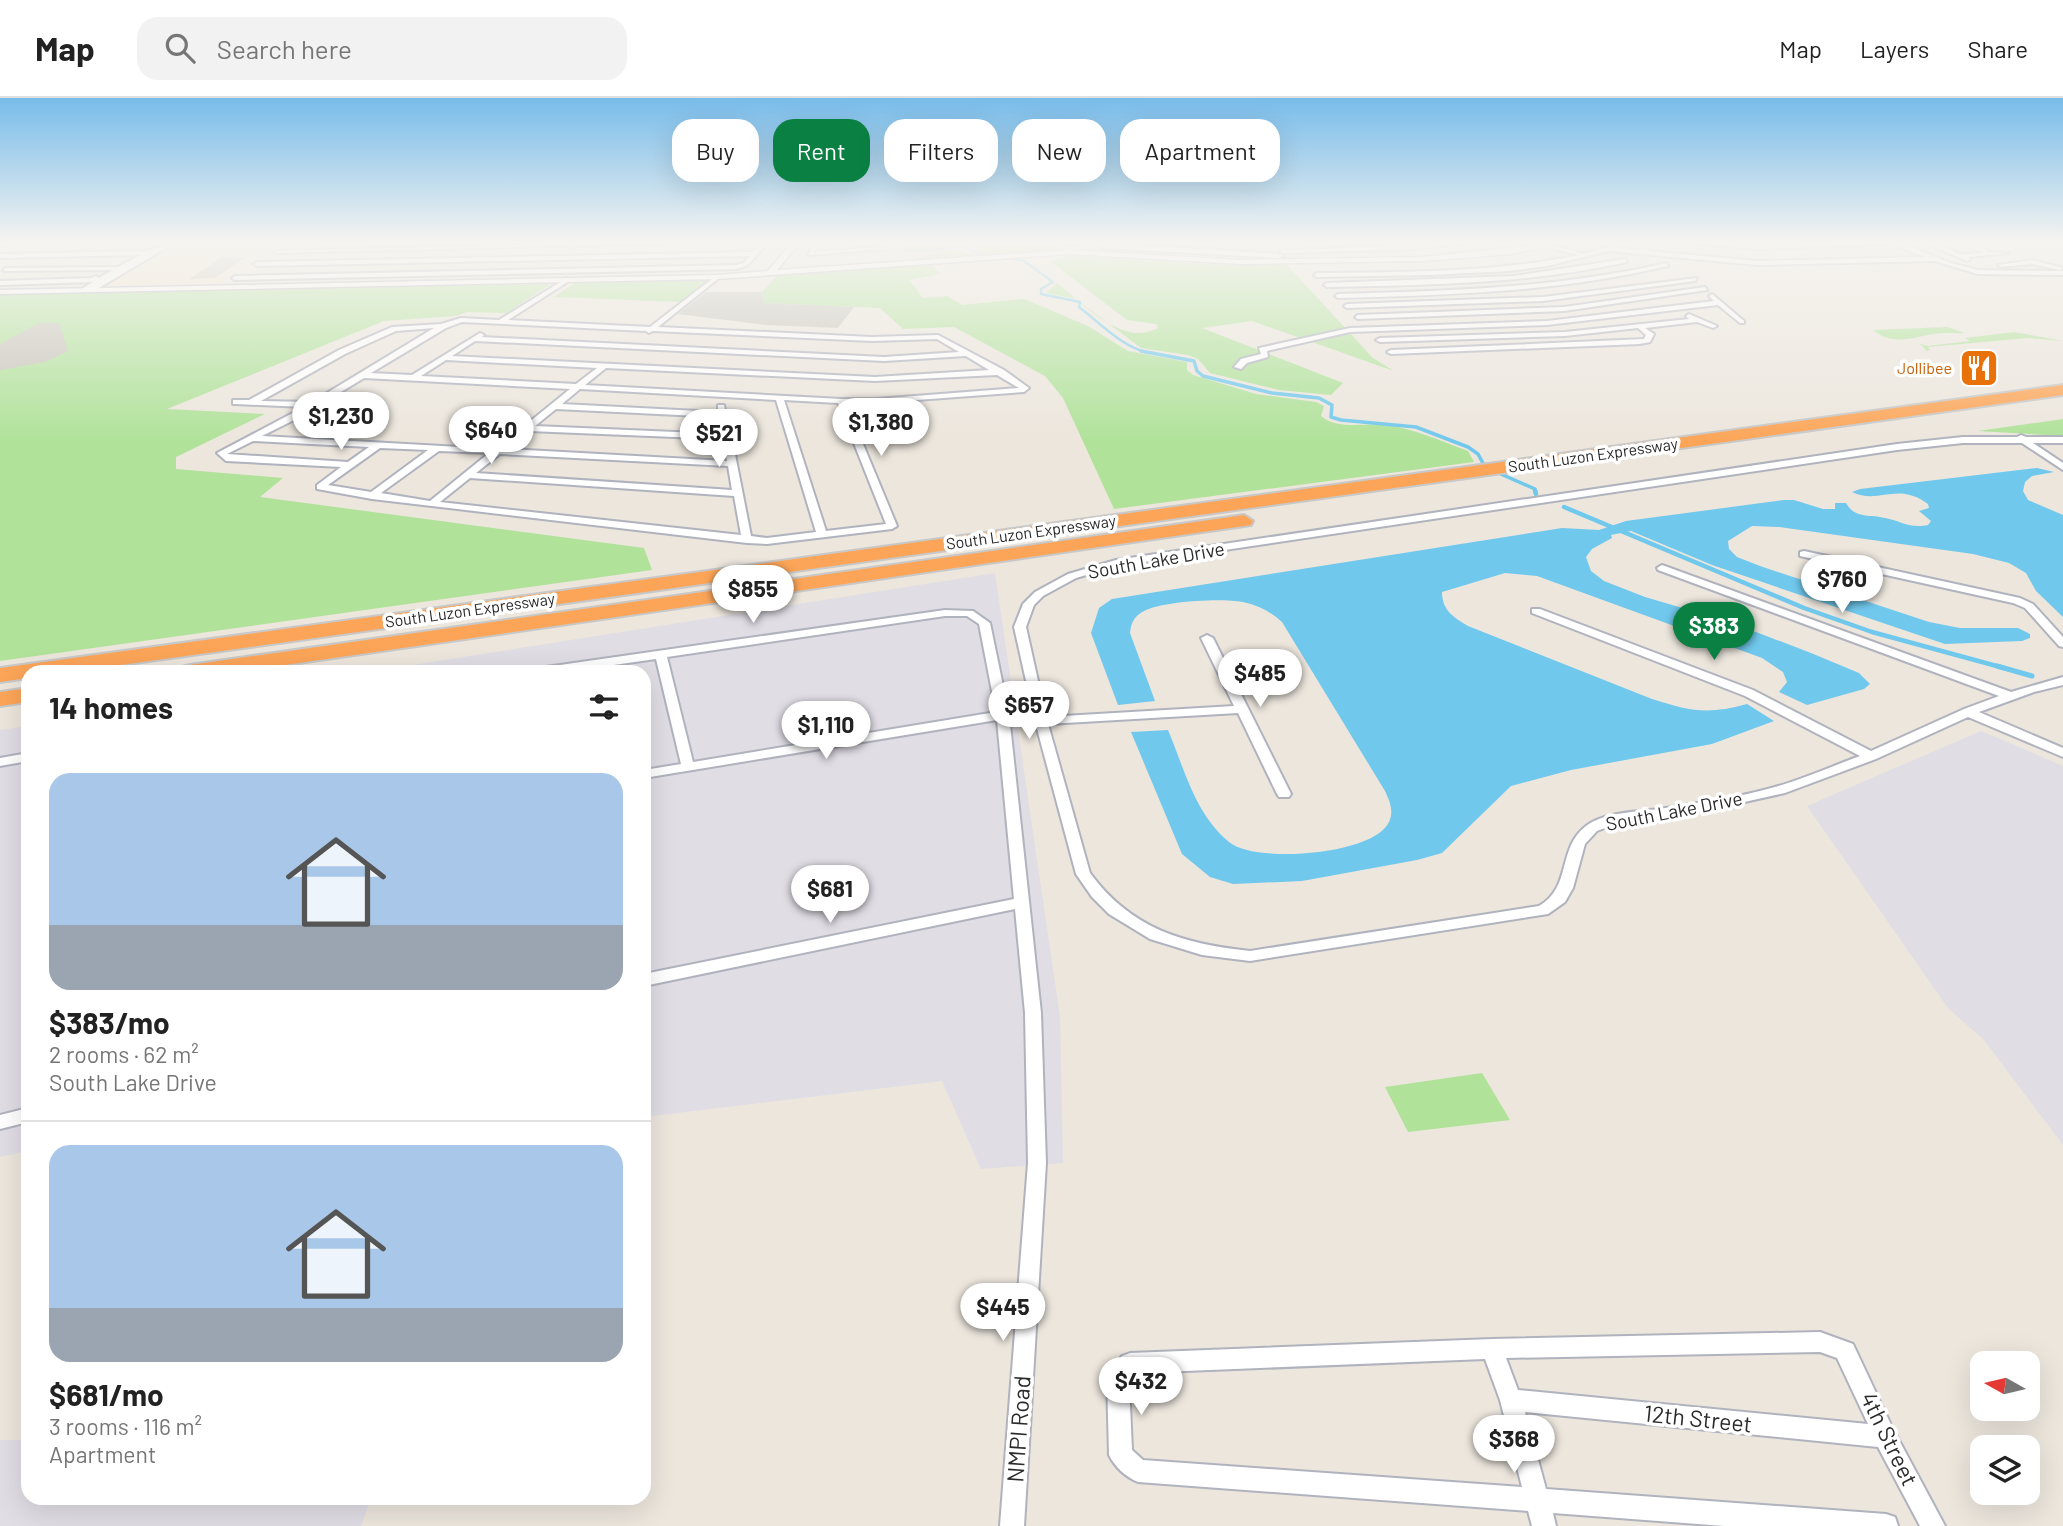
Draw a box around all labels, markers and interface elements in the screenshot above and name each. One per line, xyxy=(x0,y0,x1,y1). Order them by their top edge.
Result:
search box xyxy=(137,17,627,80)
text: Map xyxy=(35,28,95,68)
icon: search xyxy=(161,29,199,67)
text: Search here xyxy=(217,33,352,64)
text: Map xyxy=(1779,34,1822,63)
text: Layers xyxy=(1860,34,1929,63)
text: Share xyxy=(1967,34,2028,63)
chip: Buy xyxy=(672,119,759,182)
chip: Rent xyxy=(773,119,870,182)
chip: Filters xyxy=(884,119,998,182)
chip: New xyxy=(1012,119,1106,182)
chip: Apartment xyxy=(1120,119,1280,182)
restaurant icon: Jollibee xyxy=(1958,347,2000,389)
place label: Jollibee xyxy=(1897,358,1952,377)
pin: $1,230 xyxy=(284,392,398,452)
pin: $1,380 xyxy=(824,398,938,458)
text: $1,230 xyxy=(308,401,374,429)
pin: $640 xyxy=(450,406,532,466)
text: $1,380 xyxy=(848,407,914,435)
pin: $521 xyxy=(678,410,760,469)
text: $640 xyxy=(465,415,517,443)
text: $521 xyxy=(696,418,742,446)
street label: South Luzon Expressway xyxy=(1507,433,1680,476)
street label: South Luzon Expressway xyxy=(945,510,1118,553)
street label: South Lake Drive xyxy=(1086,536,1226,583)
pin: $760 xyxy=(1801,556,1883,615)
text: $760 xyxy=(1817,564,1867,592)
pin: $855 xyxy=(712,566,794,625)
text: $855 xyxy=(728,574,778,602)
street label: South Luzon Expressway xyxy=(384,588,557,631)
pin: $383 xyxy=(1673,602,1755,662)
text: $383 xyxy=(1689,611,1739,639)
pin: $485 xyxy=(1219,650,1301,709)
text: $485 xyxy=(1234,658,1286,686)
pin: $657 xyxy=(988,682,1070,741)
icon: filters xyxy=(585,688,623,726)
text: 14 homes xyxy=(49,689,173,725)
text: $657 xyxy=(1004,690,1054,718)
pin: $1,110 xyxy=(769,702,883,761)
text: $1,110 xyxy=(798,710,854,738)
street label: South Lake Drive xyxy=(1604,786,1744,835)
icon: home xyxy=(273,819,399,945)
pin: $681 xyxy=(789,866,871,925)
text: $681 xyxy=(807,874,853,902)
text: $383/mo xyxy=(49,1004,170,1040)
text: 2 rooms · 62 m² xyxy=(49,1040,199,1068)
text: South Lake Drive xyxy=(49,1068,217,1096)
icon: home xyxy=(273,1191,399,1317)
pin: $445 xyxy=(962,1284,1044,1343)
text: $445 xyxy=(976,1292,1030,1320)
north arrow xyxy=(1970,1351,2040,1421)
map controls xyxy=(1970,1351,2040,1505)
pin: $432 xyxy=(1100,1358,1182,1417)
text: $432 xyxy=(1115,1366,1167,1394)
street label: NMPI Road xyxy=(1000,1375,1036,1483)
text: $681/mo xyxy=(49,1376,164,1412)
street label: 4th Street xyxy=(1855,1387,1925,1490)
street label: 12th Street xyxy=(1643,1398,1754,1438)
text: 3 rooms · 116 m² xyxy=(49,1412,202,1440)
pin: $368 xyxy=(1473,1416,1555,1475)
text: $368 xyxy=(1489,1424,1539,1452)
button: layers xyxy=(1970,1435,2040,1505)
text: Apartment xyxy=(49,1440,156,1468)

